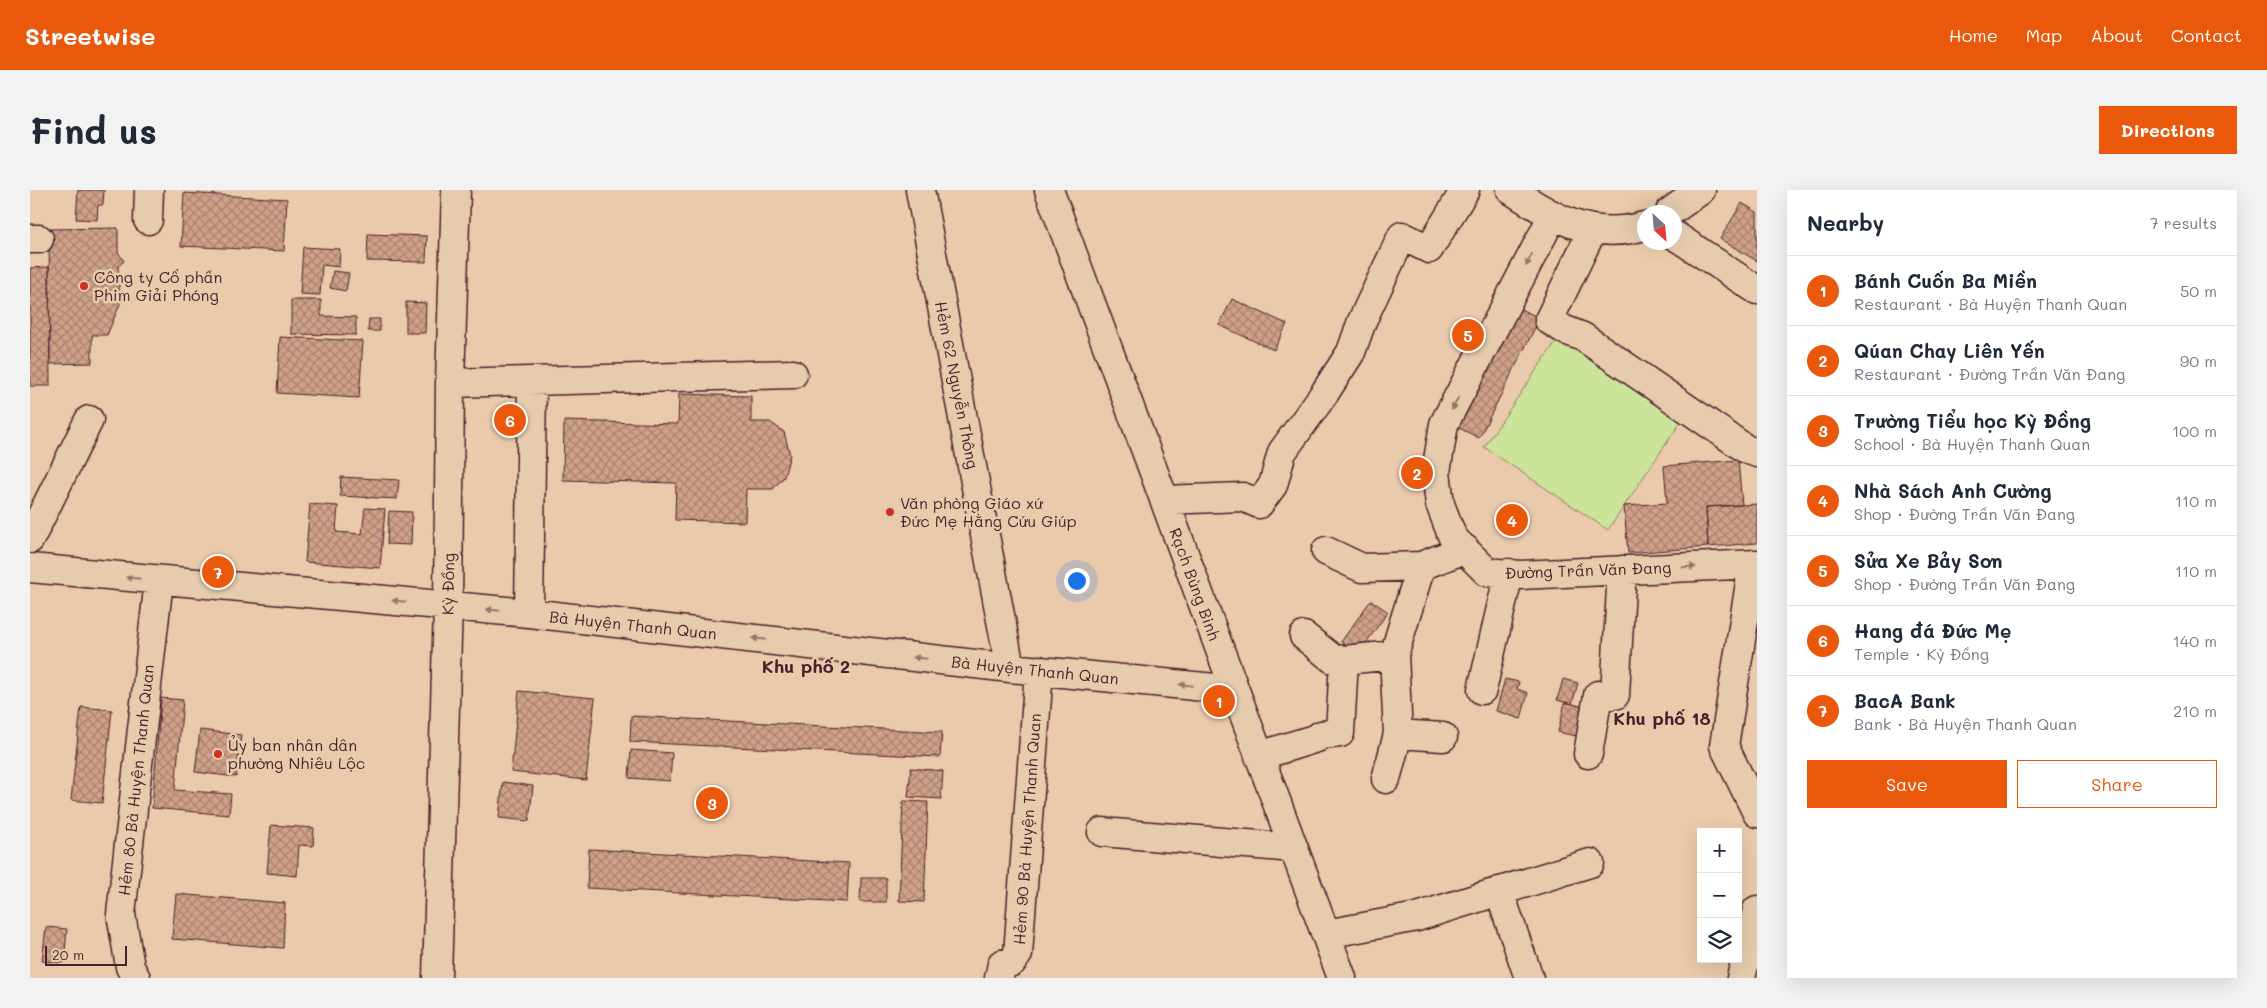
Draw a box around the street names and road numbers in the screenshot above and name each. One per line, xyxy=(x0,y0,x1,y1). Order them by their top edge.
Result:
street label: Hẻm 62 Nguyễn Thông xyxy=(931,299,984,471)
street label: Rạch Bùng Binh xyxy=(1165,525,1226,643)
street label: Kỳ Ðồng xyxy=(436,553,459,615)
street label: Đường Trần Văn Đang xyxy=(1504,556,1672,583)
street label: Bà Huyện Thanh Quan xyxy=(548,605,718,644)
street label: Bà Huyện Thanh Quan xyxy=(950,650,1120,689)
street label: Hẻm 80 Bà Huyện Thanh Quan xyxy=(113,663,158,897)
street label: Hẻm 90 Bà Huyện Thanh Quan xyxy=(1008,712,1045,945)

